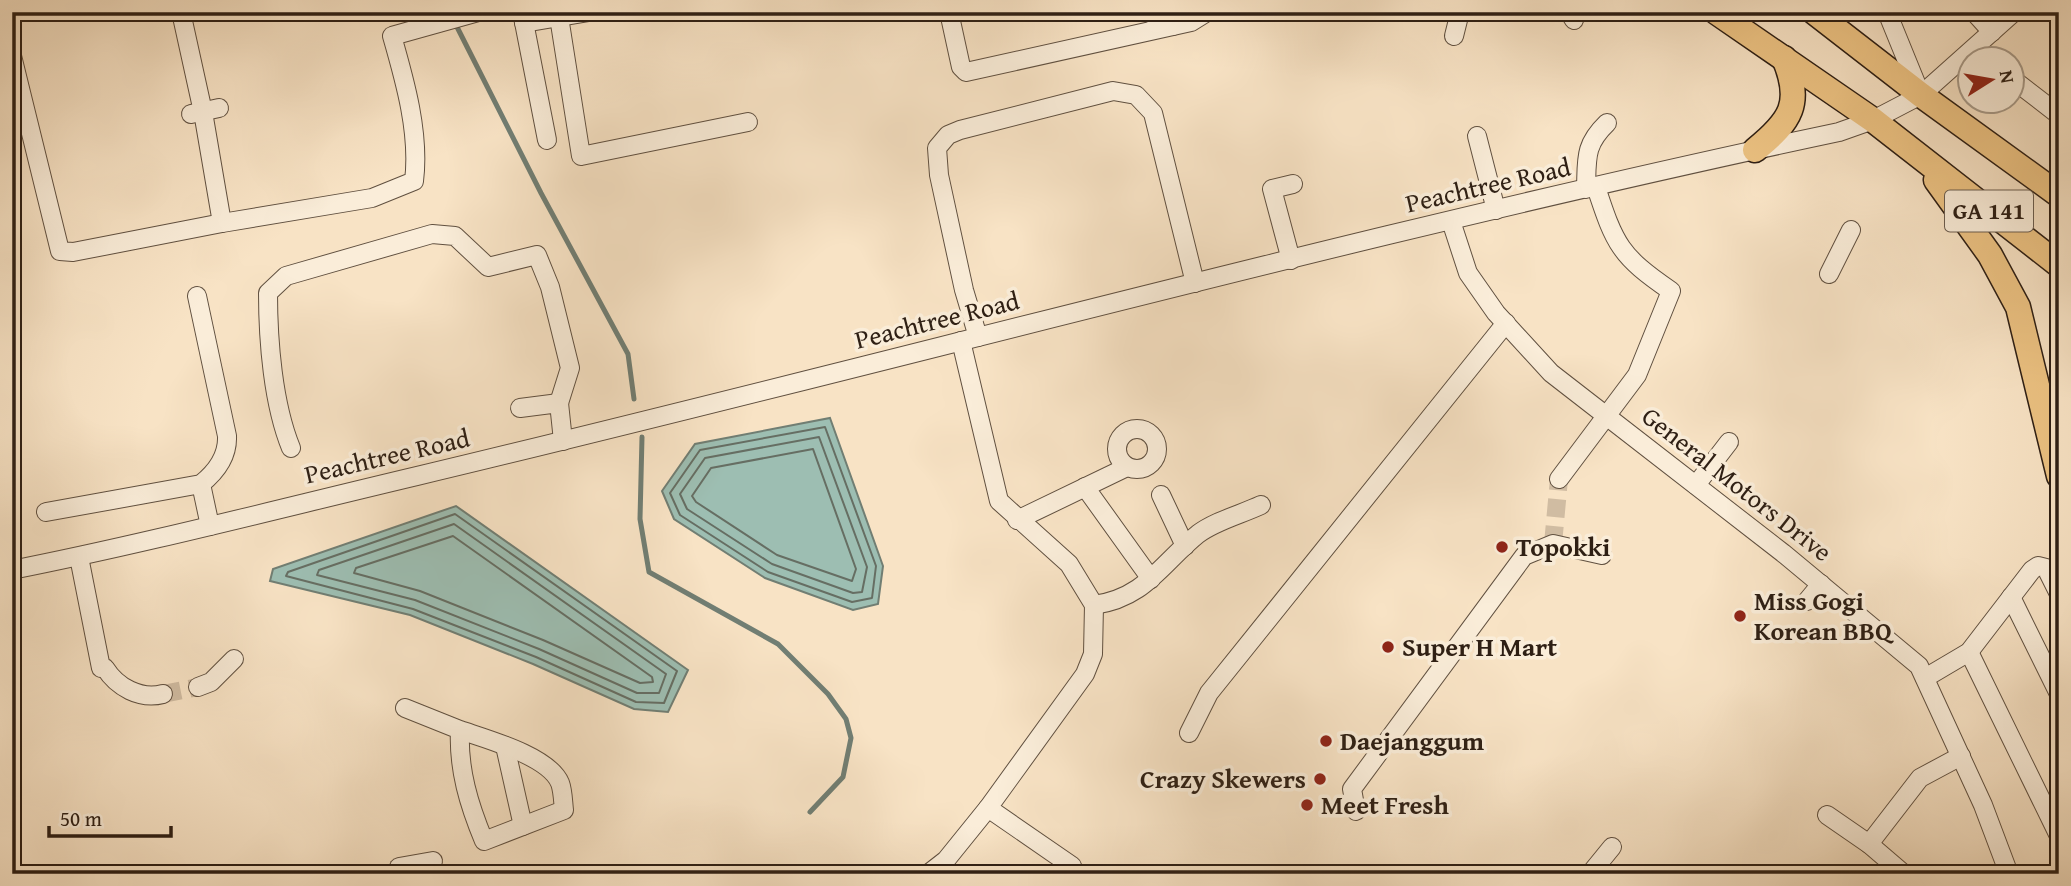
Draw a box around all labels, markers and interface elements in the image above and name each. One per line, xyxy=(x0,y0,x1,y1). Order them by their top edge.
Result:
north arrow xyxy=(1955,46,2025,116)
text: N xyxy=(1993,68,2023,86)
street label: Peachtree Road xyxy=(1402,147,1574,222)
road number: GA 141 xyxy=(1945,190,2033,232)
street label: Peachtree Road xyxy=(851,280,1023,359)
street label: General Motors Drive xyxy=(1634,397,1841,570)
street label: Peachtree Road xyxy=(301,418,473,493)
place label: Topokki xyxy=(1516,527,1610,566)
marker: Topokki xyxy=(1494,539,1510,555)
place label: Miss Gogi Korean BBQ xyxy=(1754,581,1894,650)
marker: Miss Gogi Korean BBQ xyxy=(1732,608,1748,624)
place label: Super H Mart xyxy=(1402,627,1557,666)
marker: Super H Mart xyxy=(1380,639,1396,655)
place label: Daejanggum xyxy=(1340,721,1485,760)
marker: Daejanggum xyxy=(1318,733,1334,749)
place label: Crazy Skewers xyxy=(1140,759,1306,798)
marker: Crazy Skewers xyxy=(1312,771,1328,787)
place label: Meet Fresh xyxy=(1321,785,1449,824)
scale bar xyxy=(49,795,172,839)
marker: Meet Fresh xyxy=(1299,797,1315,813)
text: 50 m xyxy=(60,803,102,834)

